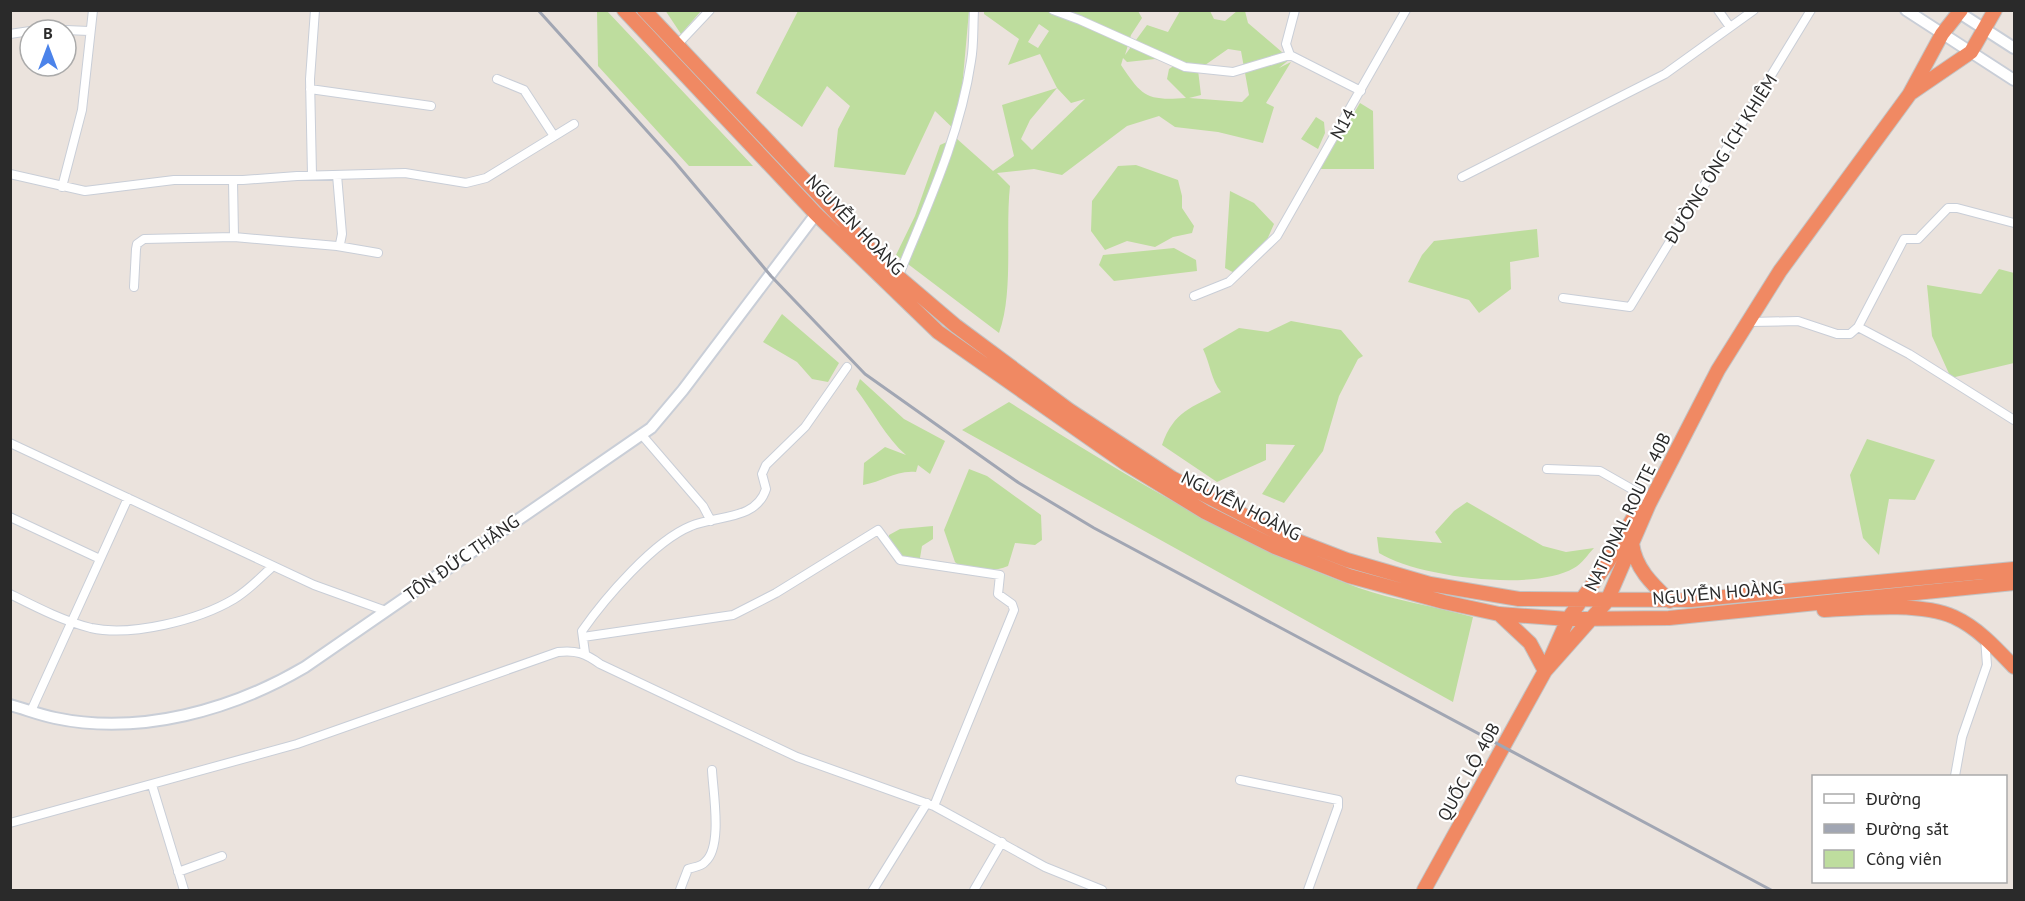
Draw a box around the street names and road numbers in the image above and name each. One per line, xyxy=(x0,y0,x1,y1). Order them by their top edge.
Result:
street label: ĐƯỜNG ÔNG ÍCH KHIÊM xyxy=(1659,70,1782,249)
street label: N14 xyxy=(1325,104,1360,143)
street label: NGUYỄN HOÀNG xyxy=(801,169,909,280)
street label: NATIONAL ROUTE 40B xyxy=(1579,429,1676,595)
street label: NGUYỄN HOÀNG xyxy=(1177,465,1305,546)
street label: TÔN ĐỨC THẮNG xyxy=(400,509,524,606)
street label: NGUYỄN HOÀNG xyxy=(1651,575,1784,610)
street label: QUỐC LỘ 40B xyxy=(1432,719,1505,825)

